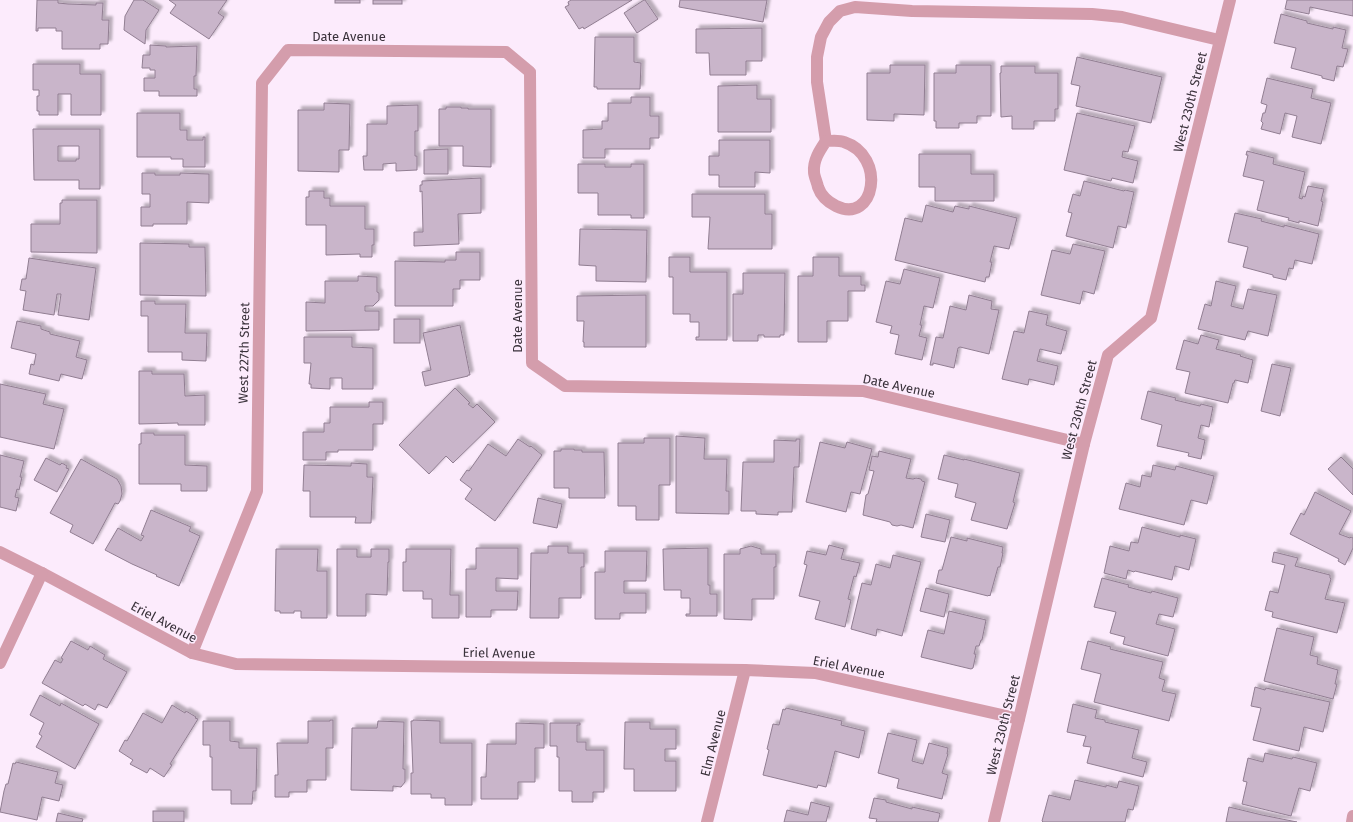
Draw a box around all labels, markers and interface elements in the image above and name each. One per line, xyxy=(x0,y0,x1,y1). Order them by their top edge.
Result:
street label: Date Avenue xyxy=(312,29,386,44)
street label: West 230th Street xyxy=(1170,50,1210,154)
street label: Date Avenue xyxy=(510,279,525,353)
street label: West 227th Street xyxy=(236,302,252,404)
street label: West 230th Street xyxy=(1058,358,1100,462)
street label: Date Avenue xyxy=(861,371,937,401)
street label: Eriel Avenue xyxy=(128,598,200,646)
street label: Eriel Avenue xyxy=(462,645,536,661)
street label: Eriel Avenue xyxy=(812,653,886,681)
street label: West 230th Street xyxy=(983,673,1023,777)
street label: Elm Avenue xyxy=(697,708,729,778)

